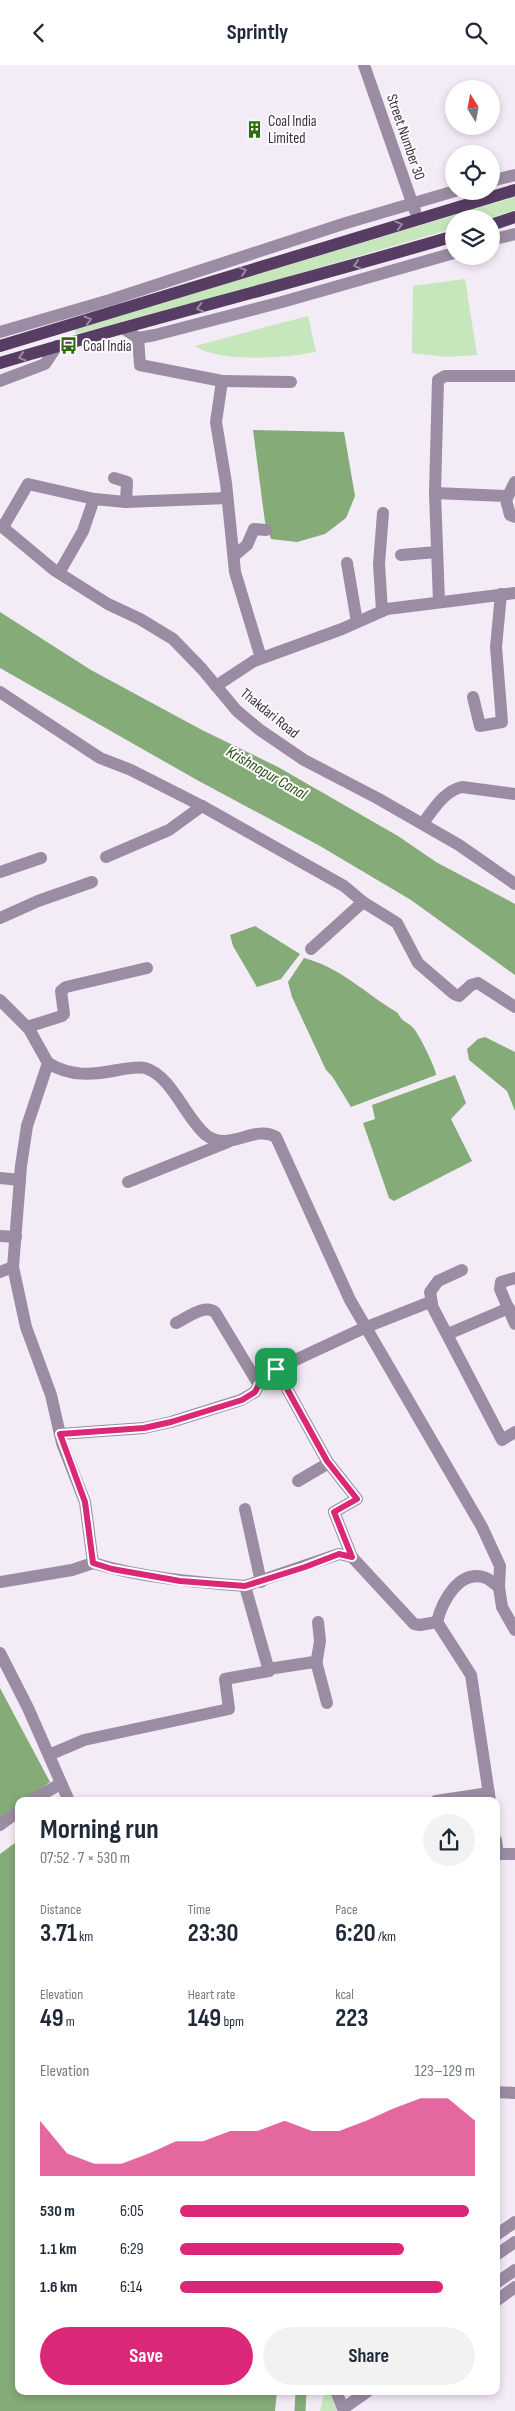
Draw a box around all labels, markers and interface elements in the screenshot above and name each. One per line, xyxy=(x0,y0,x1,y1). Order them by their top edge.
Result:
icon: back xyxy=(25,19,53,47)
text: Sprintly xyxy=(227,19,288,46)
icon: search xyxy=(462,19,490,47)
north arrow xyxy=(445,80,500,135)
map controls xyxy=(445,80,500,265)
street label: Street Number 30 xyxy=(382,92,429,183)
place label: Coal India Limited xyxy=(268,112,317,148)
building icon: Coal India Limited xyxy=(244,120,264,140)
button: locate xyxy=(445,145,500,200)
button: layers xyxy=(445,210,500,265)
one-way arrow xyxy=(394,220,402,230)
one-way arrow xyxy=(353,260,361,270)
one-way arrow xyxy=(238,267,247,277)
one-way arrow xyxy=(196,302,204,312)
one-way arrow xyxy=(84,316,92,326)
bus stop icon: Coal India xyxy=(59,336,79,356)
place label: Coal India xyxy=(83,337,132,356)
one-way arrow xyxy=(18,351,27,361)
street label: Thakdari Road xyxy=(236,684,303,743)
water label: Krishnapur Canal xyxy=(223,743,311,805)
pin xyxy=(255,1348,297,1390)
icon: arrive xyxy=(262,1355,290,1383)
text: Morning run xyxy=(40,1813,159,1846)
button: share xyxy=(423,1814,475,1866)
text: 07:52 · 7 × 530 m xyxy=(40,1849,130,1868)
text: Distance xyxy=(40,1901,81,1918)
text: Time xyxy=(188,1901,211,1918)
text: Pace xyxy=(335,1901,358,1918)
text: 3.71 xyxy=(40,1918,77,1949)
text: 23:30 xyxy=(188,1918,239,1949)
text: 6:20 xyxy=(335,1918,376,1949)
text: km xyxy=(77,1928,93,1945)
text: /km xyxy=(376,1928,396,1945)
text: Elevation xyxy=(40,1986,83,2003)
text: Heart rate xyxy=(188,1986,235,2003)
text: kcal xyxy=(335,1986,354,2003)
text: 49 xyxy=(40,2003,64,2034)
text: 149 xyxy=(188,2003,221,2034)
text: 223 xyxy=(335,2003,368,2034)
text: m xyxy=(64,2013,75,2030)
text: bpm xyxy=(221,2013,244,2030)
text: Elevation xyxy=(40,2062,89,2081)
text: 123–129 m xyxy=(415,2062,475,2081)
text: 530 m xyxy=(40,2202,75,2221)
text: 6:05 xyxy=(120,2202,144,2221)
text: 1.1 km xyxy=(40,2240,77,2259)
text: 6:29 xyxy=(120,2240,144,2259)
text: 1.6 km xyxy=(40,2278,77,2297)
text: 6:14 xyxy=(120,2278,142,2297)
button: Save xyxy=(40,2327,253,2385)
button: Share xyxy=(263,2327,475,2385)

